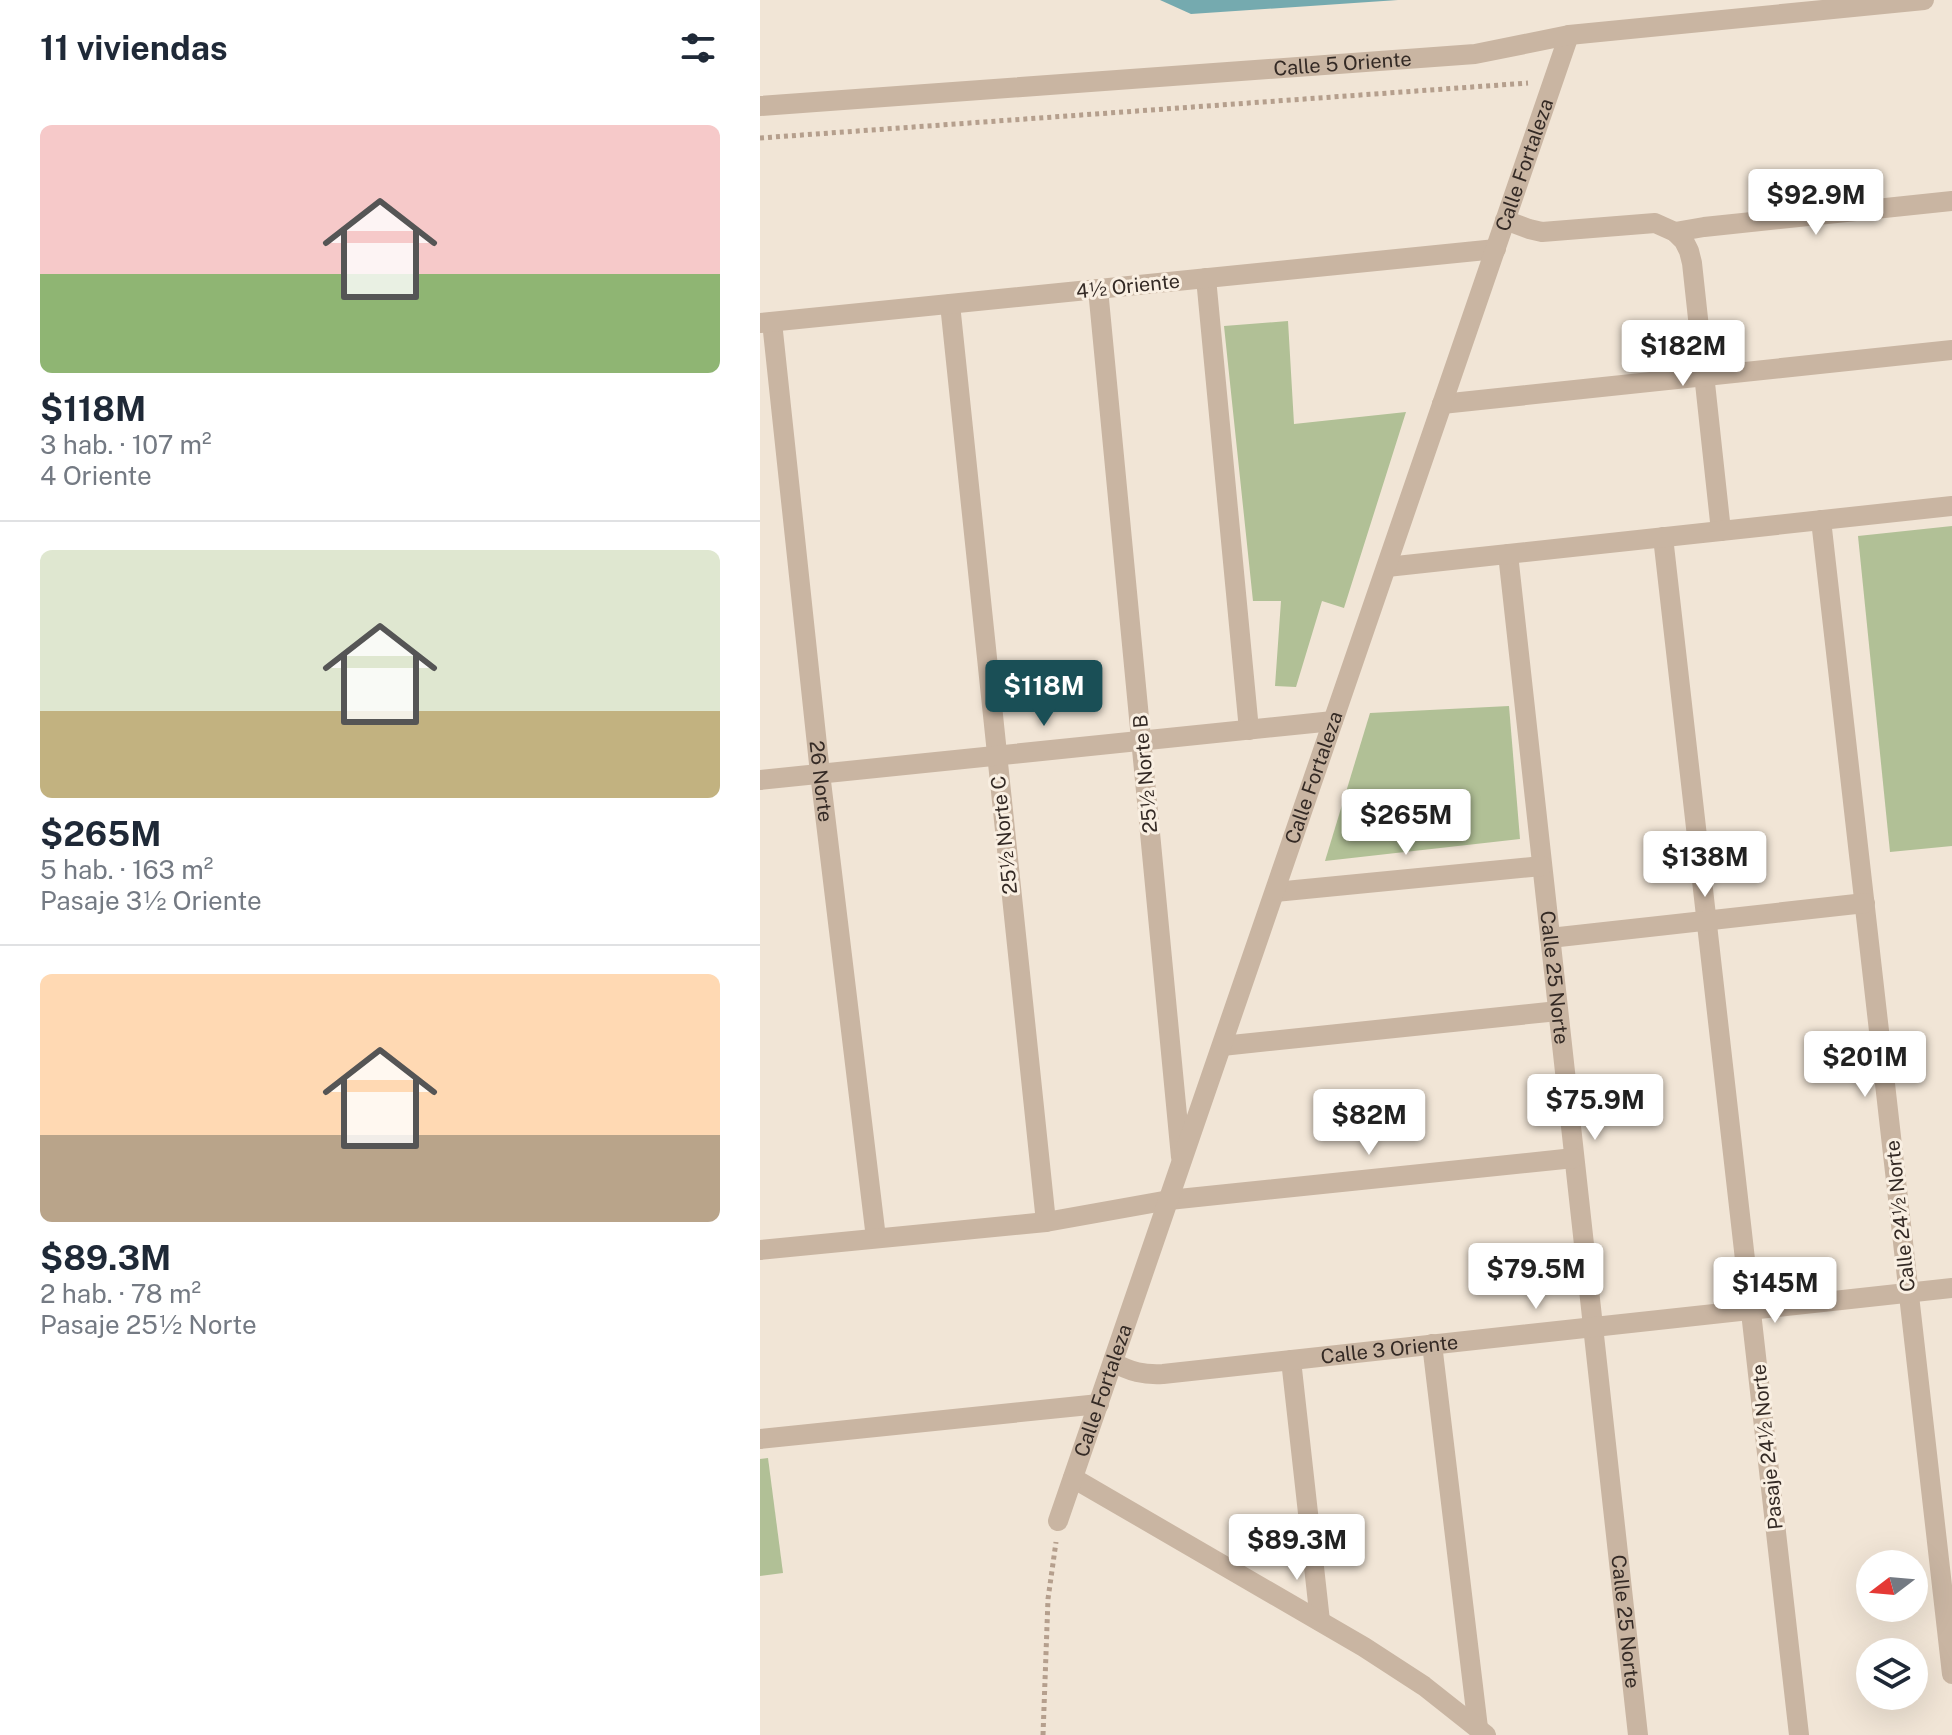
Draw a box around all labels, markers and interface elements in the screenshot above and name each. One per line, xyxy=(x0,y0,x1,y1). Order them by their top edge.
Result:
icon: filters xyxy=(676,26,720,70)
text: 11 viviendas xyxy=(40,28,228,68)
street label: Calle 5 Oriente xyxy=(1273,47,1412,81)
street label: Calle Fortaleza xyxy=(1490,95,1558,234)
pin: $92.9M xyxy=(1751,169,1881,237)
icon: home xyxy=(308,177,452,321)
text: $92.9M xyxy=(1766,179,1866,210)
street label: 4½ Oriente xyxy=(1075,269,1181,303)
pin: $182M xyxy=(1627,320,1739,388)
text: $182M xyxy=(1640,330,1726,361)
text: $118M xyxy=(40,389,146,429)
text: 3 hab. · 107 m² xyxy=(40,429,212,460)
text: 4 Oriente xyxy=(40,460,152,491)
icon: home xyxy=(308,602,452,746)
pin: $118M xyxy=(988,660,1100,728)
text: $118M xyxy=(1003,670,1085,701)
street label: Calle Fortaleza xyxy=(1280,708,1348,847)
street label: 25½ Norte B xyxy=(1128,714,1162,834)
street label: 26 Norte xyxy=(805,739,838,823)
street label: 25½ Norte C xyxy=(986,774,1022,896)
pin: $265M xyxy=(1350,789,1462,857)
text: $265M xyxy=(1360,799,1452,830)
text: $265M xyxy=(40,814,161,854)
pin: $138M xyxy=(1649,831,1761,899)
text: $138M xyxy=(1661,841,1749,872)
text: 5 hab. · 163 m² xyxy=(40,854,213,885)
text: Pasaje 3½ Oriente xyxy=(40,885,262,916)
street label: Calle 25 Norte xyxy=(1535,909,1574,1046)
icon: home xyxy=(308,1026,452,1170)
pin: $201M xyxy=(1809,1031,1921,1099)
text: $201M xyxy=(1822,1041,1908,1072)
pin: $75.9M xyxy=(1530,1074,1660,1142)
text: $75.9M xyxy=(1545,1084,1645,1115)
pin: $82M xyxy=(1322,1089,1416,1157)
text: $82M xyxy=(1331,1099,1407,1130)
street label: Calle 24½ Norte xyxy=(1880,1139,1920,1293)
text: $89.3M xyxy=(40,1238,171,1278)
pin: $79.5M xyxy=(1471,1243,1601,1311)
text: $79.5M xyxy=(1486,1253,1586,1284)
pin: $145M xyxy=(1719,1257,1831,1325)
text: $145M xyxy=(1732,1267,1818,1298)
text: 2 hab. · 78 m² xyxy=(40,1278,201,1309)
text: Pasaje 25½ Norte xyxy=(40,1309,257,1340)
street label: Calle Fortaleza xyxy=(1069,1321,1137,1460)
street label: Calle 3 Oriente xyxy=(1319,1330,1459,1369)
street label: Pasaje 24½ Norte xyxy=(1746,1363,1788,1531)
pin: $89.3M xyxy=(1232,1514,1362,1582)
text: $89.3M xyxy=(1247,1524,1347,1555)
north arrow xyxy=(1856,1550,1928,1622)
map controls xyxy=(1856,1550,1928,1710)
street label: Calle 25 Norte xyxy=(1606,1553,1645,1690)
button: layers xyxy=(1856,1638,1928,1710)

